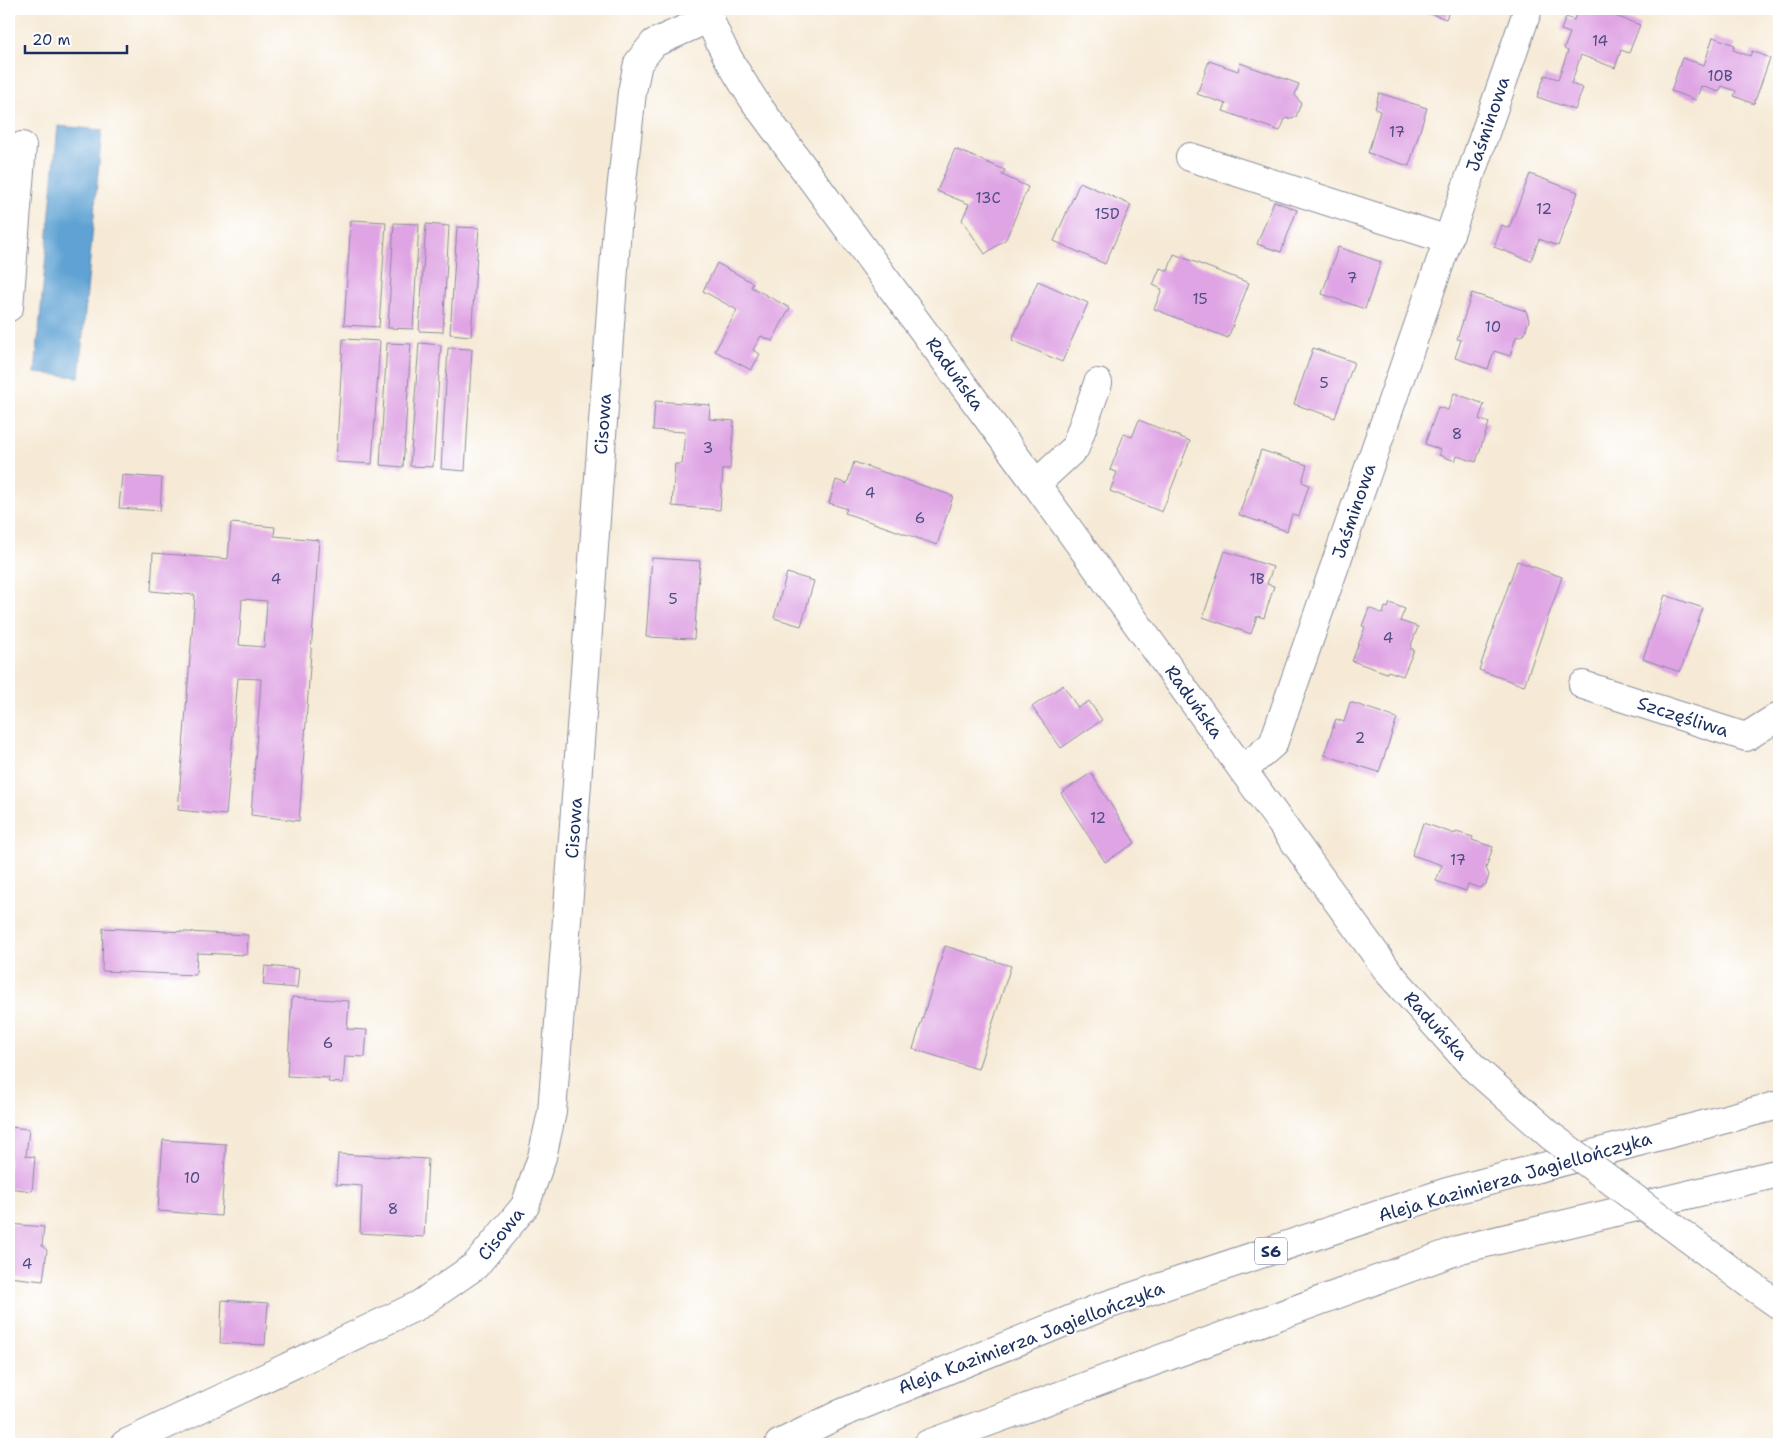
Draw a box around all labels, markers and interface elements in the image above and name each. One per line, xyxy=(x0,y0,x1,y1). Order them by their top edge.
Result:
scale bar xyxy=(25,22,128,54)
text: 20 m xyxy=(32,30,71,50)
house number: 14 xyxy=(1592,31,1608,51)
house number: 10B xyxy=(1707,66,1733,86)
street label: Jaśminowa xyxy=(1461,73,1515,175)
house number: 17 xyxy=(1389,122,1405,142)
house number: 13C xyxy=(975,188,1001,208)
house number: 12 xyxy=(1536,199,1552,219)
house number: 15D xyxy=(1094,204,1120,224)
house number: 7 xyxy=(1347,268,1357,288)
house number: 15 xyxy=(1192,289,1208,309)
house number: 10 xyxy=(1485,317,1501,337)
street label: Raduńska xyxy=(920,333,990,415)
house number: 5 xyxy=(1319,373,1329,393)
street label: Cisowa xyxy=(589,392,617,456)
house number: 8 xyxy=(1452,424,1462,444)
house number: 3 xyxy=(703,438,713,458)
street label: Jaśminowa xyxy=(1327,460,1381,562)
house number: 4 xyxy=(865,483,875,503)
house number: 6 xyxy=(915,508,925,528)
house number: 4 xyxy=(271,569,281,589)
house number: 1B xyxy=(1249,569,1265,589)
house number: 5 xyxy=(668,589,678,609)
house number: 4 xyxy=(1383,628,1393,648)
street label: Raduńska xyxy=(1159,661,1229,743)
street label: Szczęśliwa xyxy=(1634,691,1732,743)
house number: 2 xyxy=(1355,728,1365,748)
street label: Cisowa xyxy=(560,796,588,860)
house number: 12 xyxy=(1090,808,1106,828)
house number: 17 xyxy=(1450,850,1466,870)
street label: Raduńska xyxy=(1399,986,1473,1066)
house number: 6 xyxy=(323,1033,333,1053)
street label: Aleja Kazimierza Jagiellończyka xyxy=(1376,1126,1654,1228)
house number: 10 xyxy=(184,1168,200,1188)
house number: 8 xyxy=(388,1199,398,1219)
street label: Cisowa xyxy=(472,1203,530,1265)
road number: S6 xyxy=(1255,1238,1287,1264)
house number: 4 xyxy=(22,1254,32,1274)
street label: Aleja Kazimierza Jagiellończyka xyxy=(894,1276,1168,1400)

